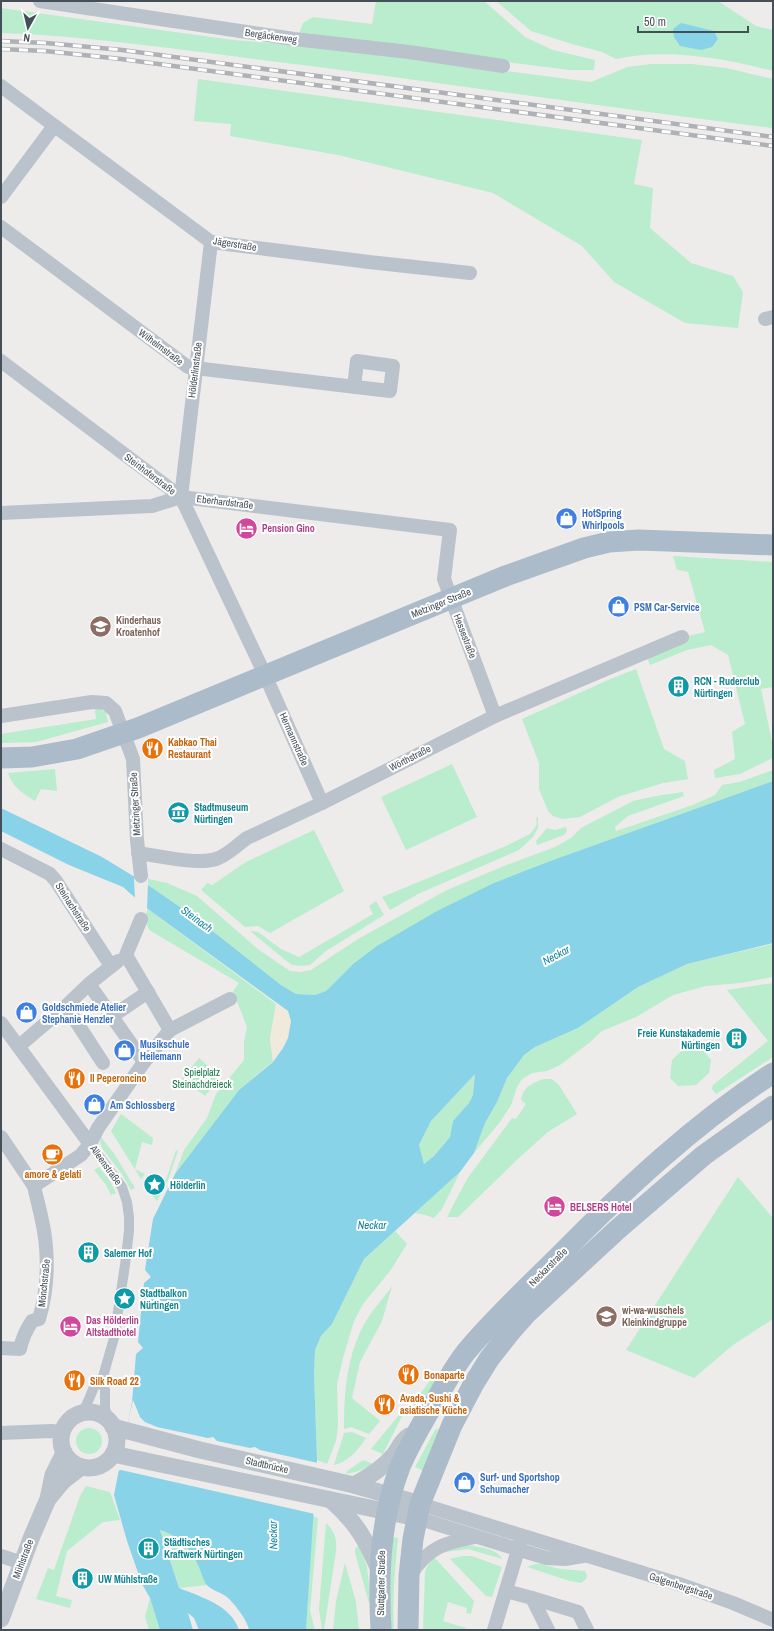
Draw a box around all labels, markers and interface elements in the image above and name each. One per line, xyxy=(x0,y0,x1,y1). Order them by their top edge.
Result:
north arrow xyxy=(8,8,48,48)
scale bar xyxy=(638,8,748,34)
text: 50 m xyxy=(644,14,666,30)
street label: Bergäckerweg xyxy=(244,26,298,46)
text: N xyxy=(22,31,31,45)
street label: Jägerstraße xyxy=(212,234,258,254)
street label: Wilhelmstraße xyxy=(136,326,186,368)
street label: Hölderlinstraße xyxy=(185,341,205,399)
street label: Steinhoferstraße xyxy=(122,450,179,498)
street label: Eberhardstraße xyxy=(196,492,254,512)
shop icon: HotSpring Whirlpools xyxy=(554,506,580,532)
place label: HotSpring Whirlpools xyxy=(582,507,625,532)
hotel icon: Pension Gino xyxy=(233,515,259,541)
place label: Pension Gino xyxy=(262,522,315,535)
street label: Metzinger Straße xyxy=(409,585,473,621)
shop icon: PSM Car-Service xyxy=(605,594,631,620)
place label: PSM Car-Service xyxy=(634,601,700,614)
street label: Hessestraße xyxy=(451,612,480,660)
school or university icon: Kinderhaus Kroatenhof xyxy=(88,613,114,639)
place label: Kinderhaus Kroatenhof xyxy=(116,614,162,639)
building icon: RCN - Ruderclub Nürtingen xyxy=(665,674,691,700)
place label: RCN - Ruderclub Nürtingen xyxy=(694,675,760,700)
street label: Hermannstraße xyxy=(276,710,312,768)
restaurant icon: Kabkao Thai Restaurant xyxy=(140,735,166,761)
place label: Kabkao Thai Restaurant xyxy=(168,736,217,761)
street label: Wörthstraße xyxy=(387,742,433,774)
street label: Metzinger Straße xyxy=(127,772,143,836)
museum icon: Stadtmuseum Nürtingen xyxy=(165,800,191,826)
place label: Stadtmuseum Nürtingen xyxy=(194,801,248,826)
street label: Steinachstraße xyxy=(52,880,94,934)
water label: Steinach xyxy=(178,903,216,935)
water label: Neckar xyxy=(540,942,573,968)
shop icon: Goldschmiede Atelier Stephanie Henzler xyxy=(14,1000,40,1026)
place label: Goldschmiede Atelier Stephanie Henzler xyxy=(42,1001,127,1026)
building icon: Freie Kunstakademie Nürtingen xyxy=(723,1026,749,1052)
place label: Freie Kunstakademie Nürtingen xyxy=(638,1027,720,1052)
shop icon: Musikschule Heilemann xyxy=(111,1037,137,1063)
place label: Musikschule Heilemann xyxy=(140,1038,190,1063)
restaurant icon: Il Peperoncino xyxy=(62,1065,88,1091)
park label: Spielplatz Steinachdreieck xyxy=(172,1066,233,1091)
place label: Il Peperoncino xyxy=(90,1072,147,1085)
shop icon: Am Schlossberg xyxy=(81,1092,107,1118)
place label: Am Schlossberg xyxy=(110,1099,175,1112)
cafe icon: amore & gelati xyxy=(40,1141,66,1167)
street label: Alleenstraße xyxy=(87,1142,125,1188)
place label: amore & gelati xyxy=(25,1168,81,1181)
place icon: Hölderlin xyxy=(142,1172,168,1198)
place label: Hölderlin xyxy=(170,1179,206,1192)
hotel icon: BELSERS Hotel xyxy=(542,1194,568,1220)
place label: BELSERS Hotel xyxy=(570,1201,632,1214)
water label: Neckar xyxy=(358,1218,387,1232)
building icon: Salemer Hof xyxy=(75,1240,101,1266)
street label: Neckarstraße xyxy=(526,1245,570,1289)
place label: Salemer Hof xyxy=(104,1247,152,1260)
street label: Mönchstraße xyxy=(35,1258,53,1307)
place icon: Stadtbalkon Nürtingen xyxy=(111,1286,137,1312)
place label: Stadtbalkon Nürtingen xyxy=(140,1287,187,1312)
school or university icon: wi-wa-wuschels Kleinkindgruppe xyxy=(593,1303,619,1329)
place label: wi-wa-wuschels Kleinkindgruppe xyxy=(622,1304,687,1329)
hotel icon: Das Hölderlin Altstadthotel xyxy=(57,1313,83,1339)
place label: Das Hölderlin Altstadthotel xyxy=(86,1314,139,1339)
restaurant icon: Bonaparte xyxy=(395,1362,421,1388)
restaurant icon: Silk Road 22 xyxy=(61,1368,87,1394)
place label: Bonaparte xyxy=(424,1369,465,1382)
place label: Silk Road 22 xyxy=(90,1375,139,1388)
restaurant icon: Avada, Sushi & asiatische Küche xyxy=(371,1391,397,1417)
place label: Avada, Sushi & asiatische Küche xyxy=(400,1392,467,1417)
street label: Stadtbrücke xyxy=(244,1454,290,1476)
shop icon: Surf- und Sportshop Schumacher xyxy=(451,1470,477,1496)
place label: Surf- und Sportshop Schumacher xyxy=(480,1471,560,1496)
water label: Neckar xyxy=(266,1520,280,1549)
building icon: Städtisches Kraftwerk Nürtingen xyxy=(135,1535,161,1561)
place label: Städtisches Kraftwerk Nürtingen xyxy=(164,1536,243,1561)
street label: Mühlstraße xyxy=(10,1537,37,1580)
street label: Stuttgarter Straße xyxy=(374,1550,388,1616)
building icon: UW Mühlstraße xyxy=(70,1566,96,1592)
street label: Galgenbergstraße xyxy=(648,1570,715,1603)
place label: UW Mühlstraße xyxy=(98,1573,158,1586)

